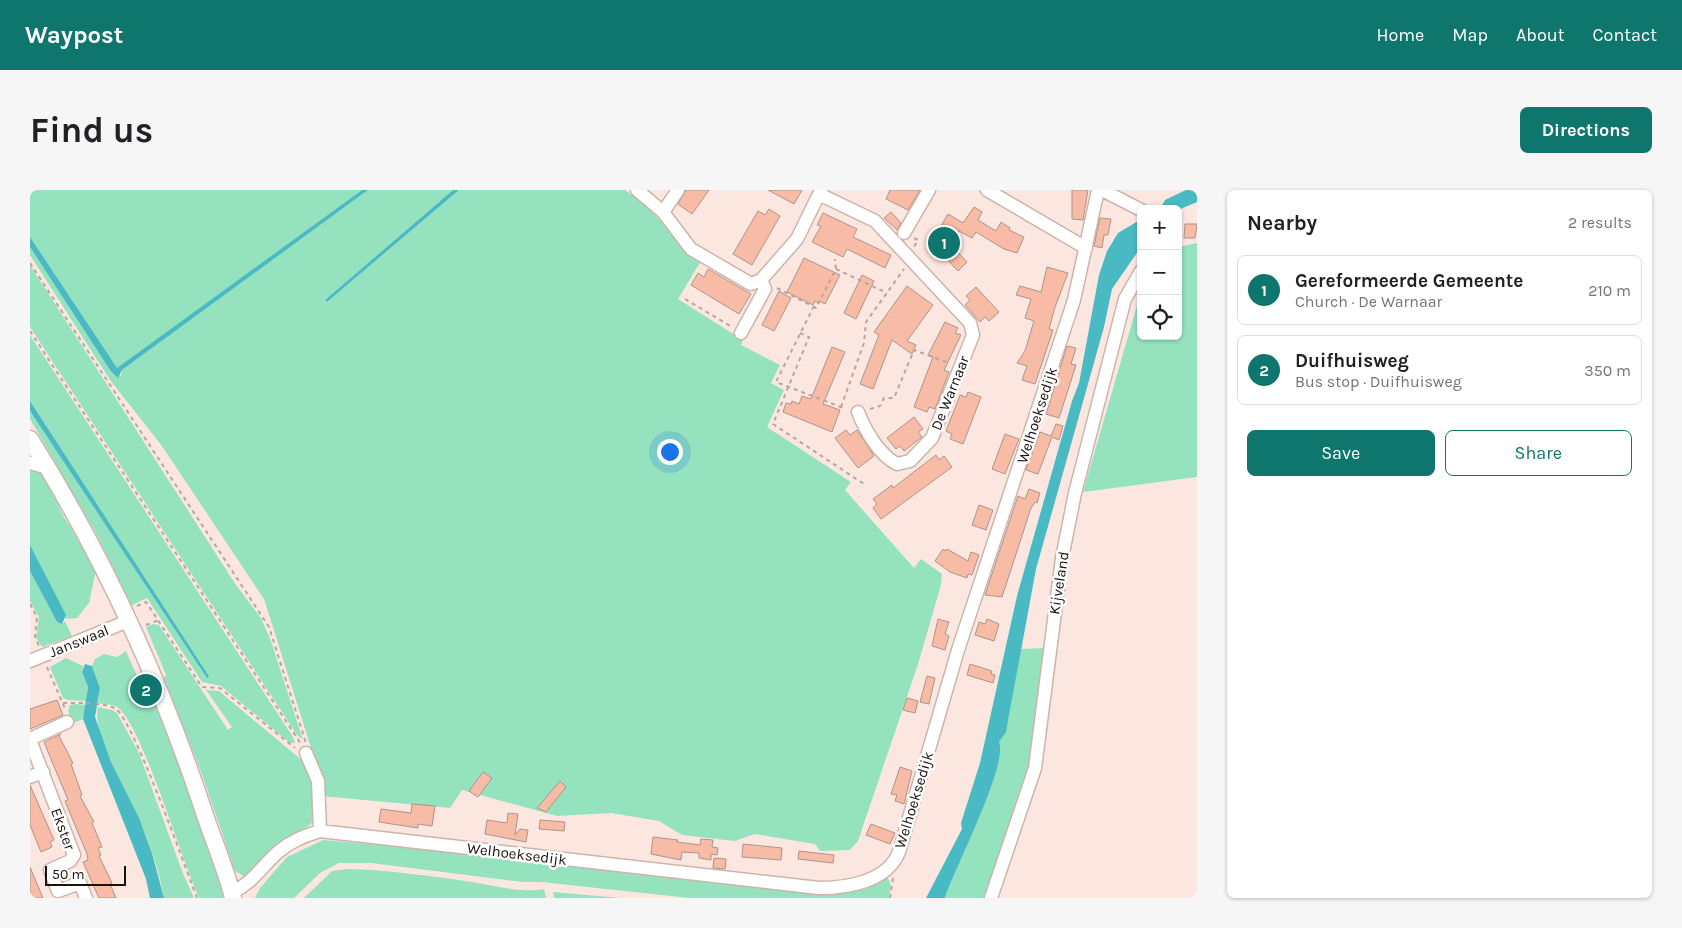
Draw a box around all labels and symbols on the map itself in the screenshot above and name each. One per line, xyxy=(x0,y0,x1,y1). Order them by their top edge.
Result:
pin: 1 xyxy=(928,224,960,262)
street label: De Warnaar xyxy=(927,353,973,433)
street label: Welhoeksedijk xyxy=(1013,365,1061,465)
your location xyxy=(657,439,683,465)
street label: Kijveland xyxy=(1045,550,1073,616)
street label: Janswaal xyxy=(47,621,111,661)
pin: 2 xyxy=(130,671,162,709)
street label: Welhoeksedijk xyxy=(891,749,937,851)
street label: Ekster xyxy=(47,805,79,853)
street label: Welhoeksedijk xyxy=(466,839,568,869)
scale bar xyxy=(45,863,126,886)

